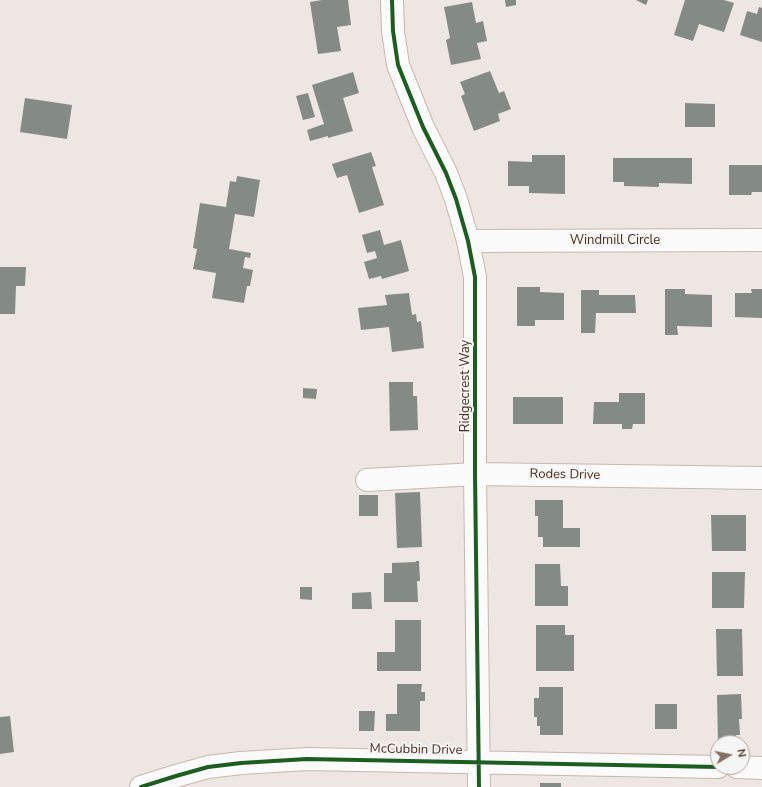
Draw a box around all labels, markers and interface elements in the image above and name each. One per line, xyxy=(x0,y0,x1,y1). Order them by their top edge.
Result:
street label: Windmill Circle xyxy=(570,233,660,249)
street label: Ridgecrest Way xyxy=(458,340,474,432)
street label: Rodes Drive xyxy=(530,467,600,483)
north arrow xyxy=(710,735,750,775)
street label: McCubbin Drive xyxy=(369,741,463,759)
text: N xyxy=(733,748,749,758)

